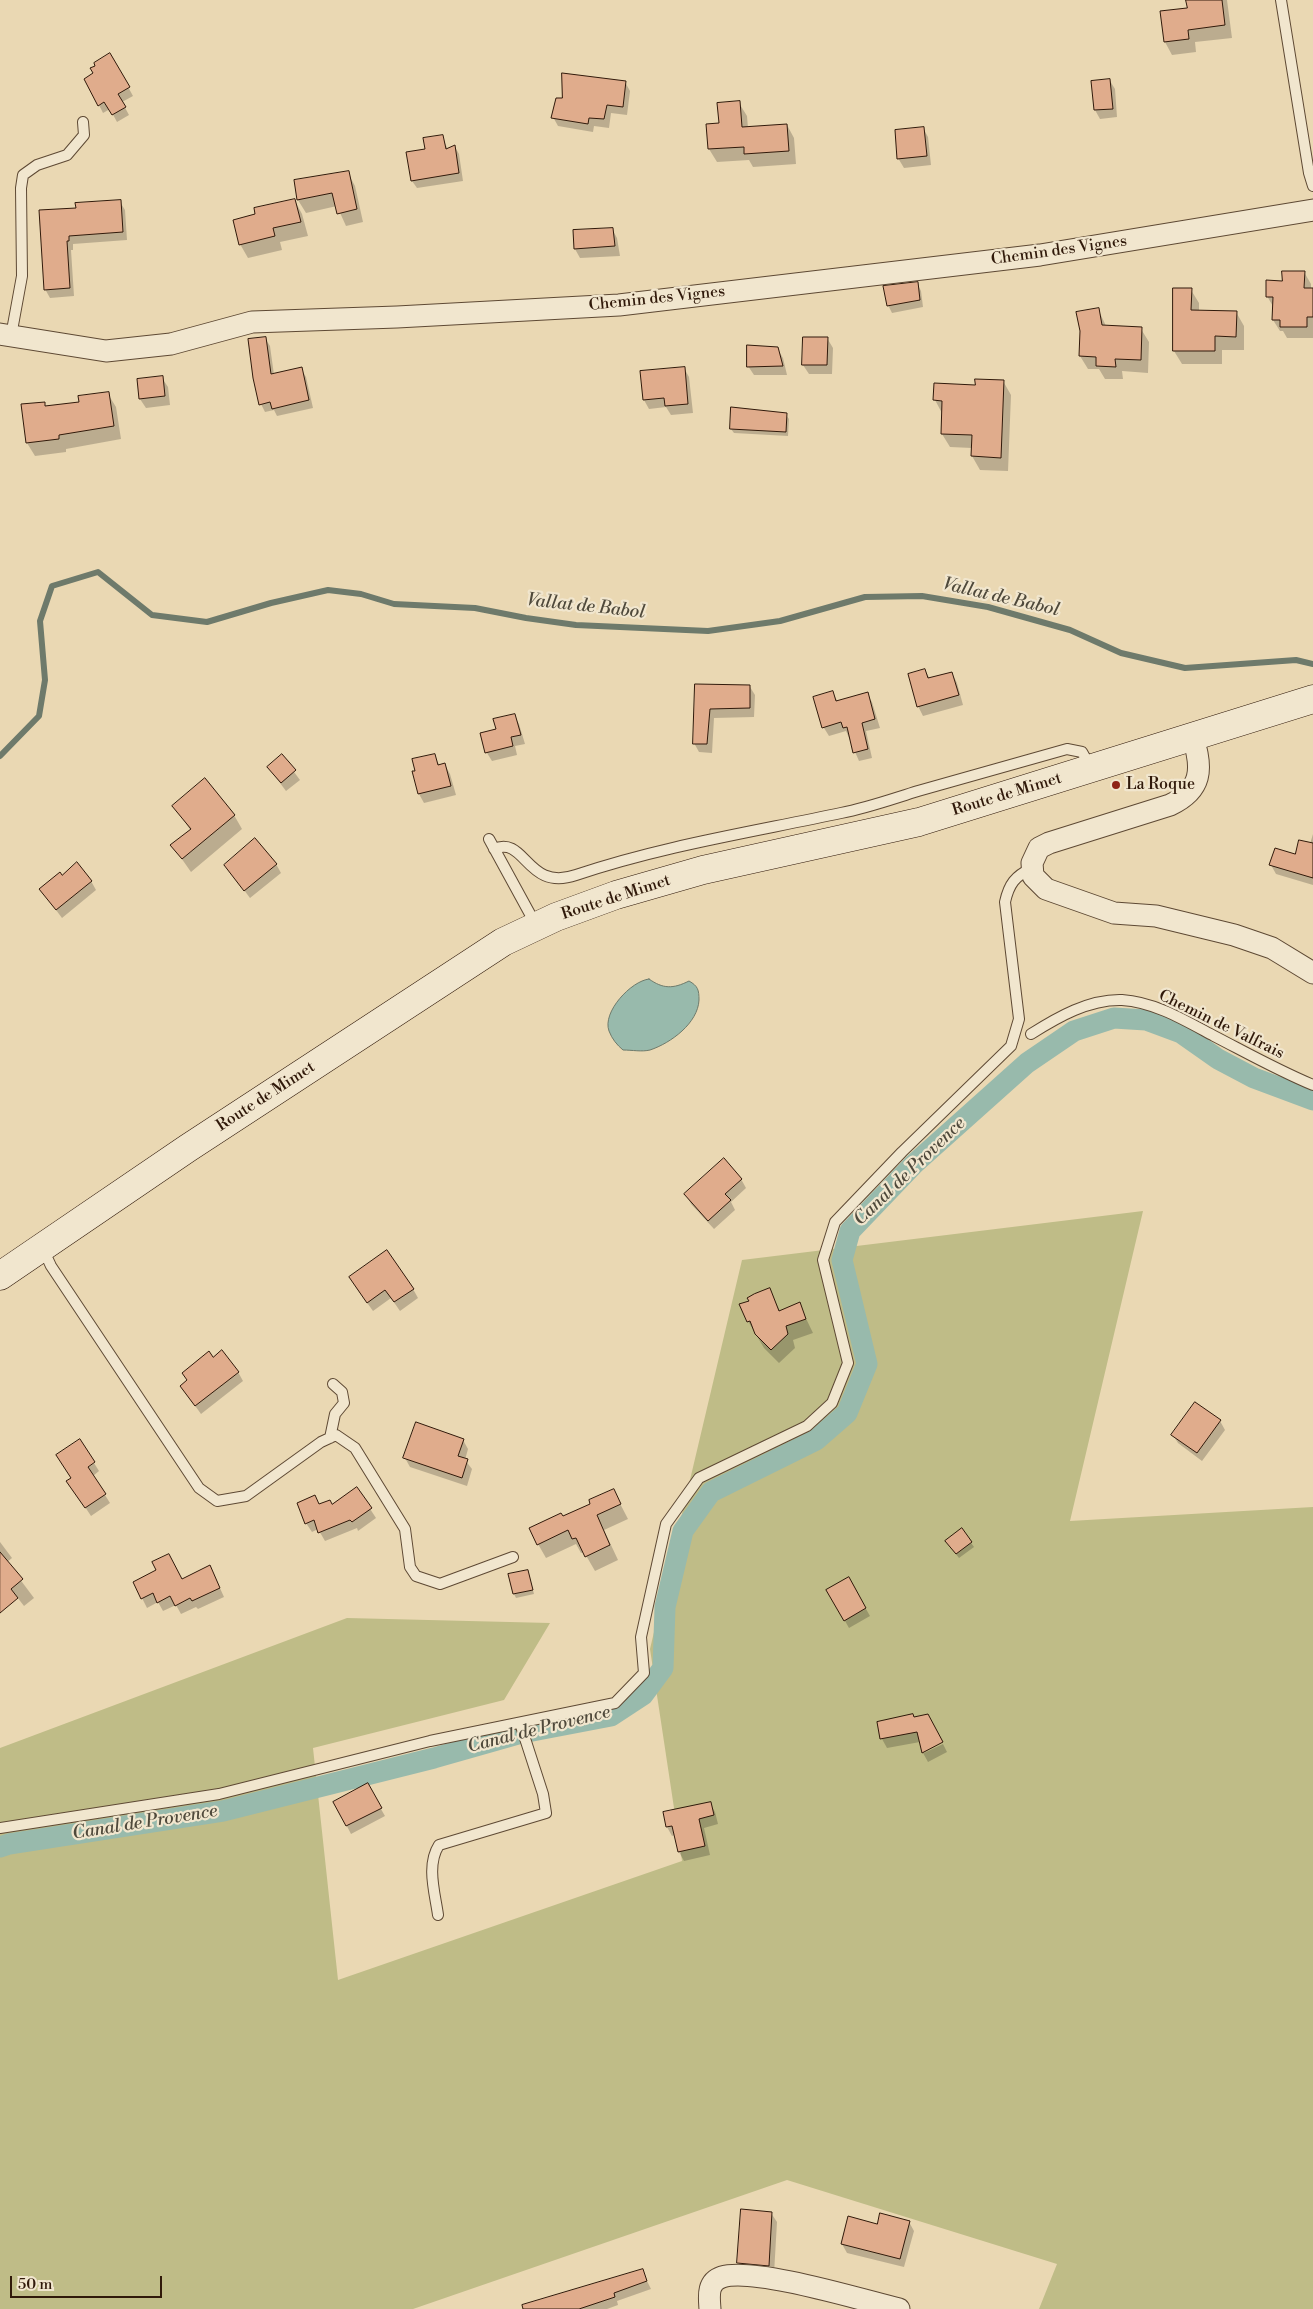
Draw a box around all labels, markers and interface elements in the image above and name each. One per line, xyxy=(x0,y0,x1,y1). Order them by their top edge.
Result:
street label: Chemin des Vignes xyxy=(990,232,1128,270)
street label: Chemin des Vignes xyxy=(588,282,726,316)
water label: Vallat de Babol xyxy=(941,574,1061,622)
water label: Vallat de Babol xyxy=(526,590,646,624)
street label: Route de Mimet xyxy=(950,769,1064,821)
place label: La Roque xyxy=(1126,775,1195,795)
marker: La Roque xyxy=(1110,779,1122,791)
street label: Route de Mimet xyxy=(559,871,673,925)
street label: Chemin de Valfrais xyxy=(1155,986,1287,1064)
street label: Route de Mimet xyxy=(213,1058,319,1136)
water label: Canal de Provence xyxy=(850,1113,970,1231)
water label: Canal de Provence xyxy=(465,1702,613,1758)
water label: Canal de Provence xyxy=(71,1801,219,1845)
scale bar xyxy=(12,2266,165,2298)
text: 50 m xyxy=(18,2275,52,2294)

